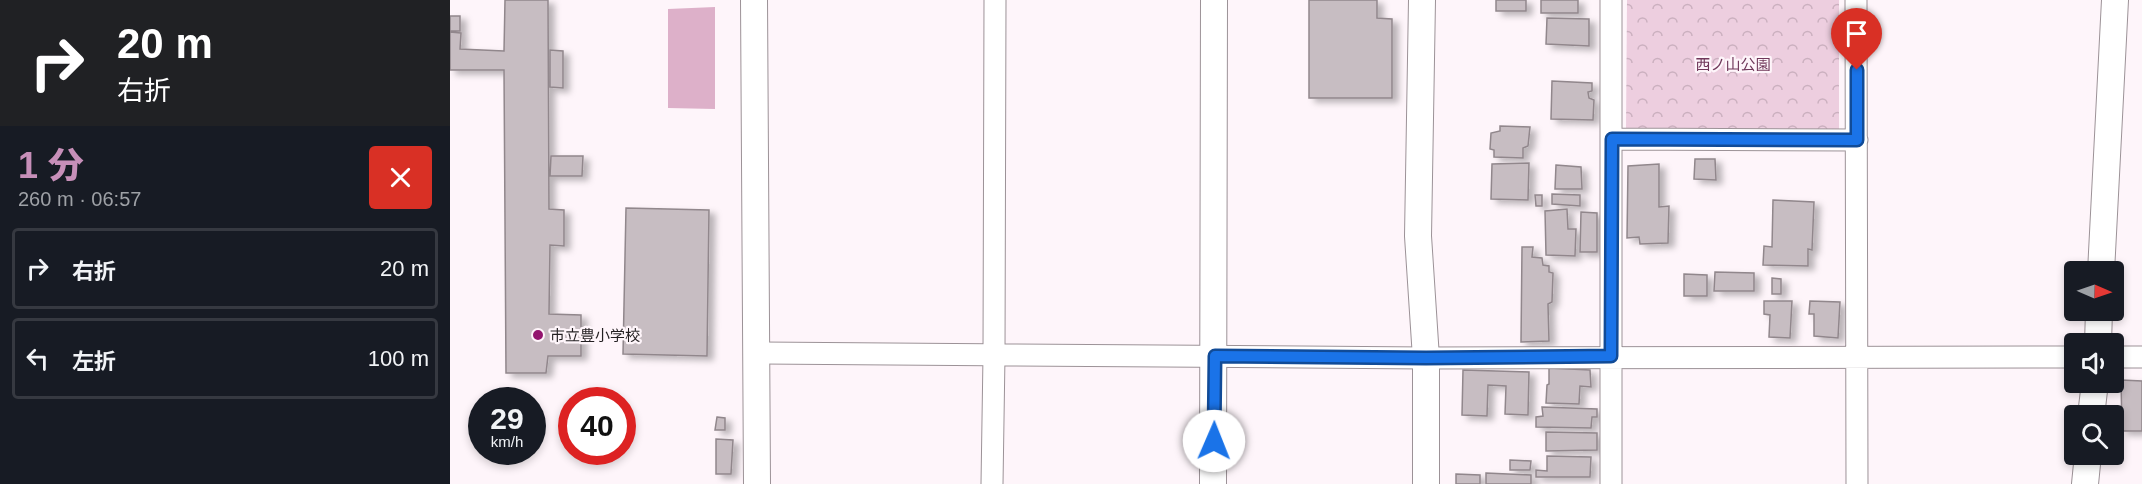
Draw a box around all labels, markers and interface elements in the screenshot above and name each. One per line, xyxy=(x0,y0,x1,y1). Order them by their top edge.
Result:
pin xyxy=(1831,8,1882,70)
icon: arrive xyxy=(1840,17,1873,50)
text: 20 m xyxy=(117,20,213,67)
icon: right xyxy=(18,24,96,102)
park label: 西ノ山公園 xyxy=(1695,56,1771,73)
text: 右折 xyxy=(117,76,171,106)
text: 1 分 xyxy=(18,145,84,186)
button: close xyxy=(369,146,432,209)
text: 260 m · 06:57 xyxy=(18,188,141,210)
icon: right xyxy=(21,252,54,285)
text: 20 m xyxy=(380,256,429,281)
text: 右折 xyxy=(72,259,116,284)
north arrow xyxy=(2064,261,2124,321)
map controls xyxy=(2064,261,2124,465)
place label: 市立豊小学校 xyxy=(550,327,640,344)
marker: 市立豊小学校 xyxy=(531,328,545,342)
button: sound xyxy=(2064,333,2124,393)
icon: left xyxy=(21,342,54,375)
text: 100 m xyxy=(368,346,429,371)
text: 左折 xyxy=(72,349,116,374)
speed limit sign: 40 xyxy=(558,387,636,465)
text: 29 xyxy=(490,402,524,435)
button: search xyxy=(2064,405,2124,465)
position arrow xyxy=(1182,409,1246,473)
text: km/h xyxy=(491,433,523,450)

